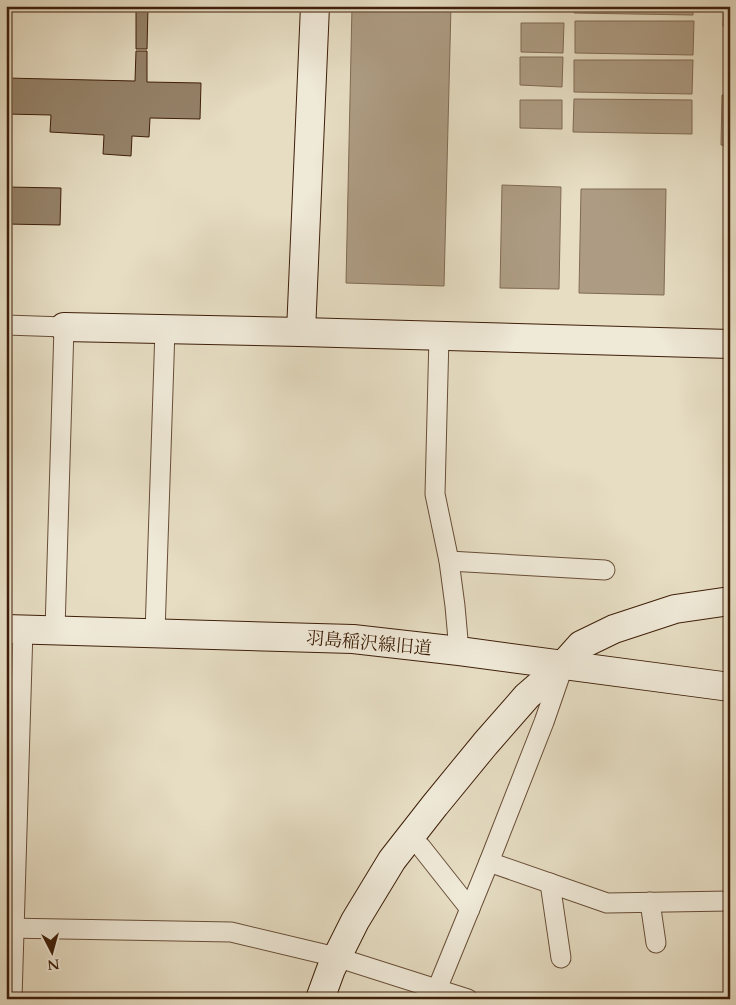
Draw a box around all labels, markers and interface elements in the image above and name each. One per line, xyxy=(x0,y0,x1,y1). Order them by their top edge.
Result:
street label: 羽島稲沢線旧道 xyxy=(305,626,433,661)
north arrow xyxy=(28,928,78,978)
text: N xyxy=(46,954,60,975)

